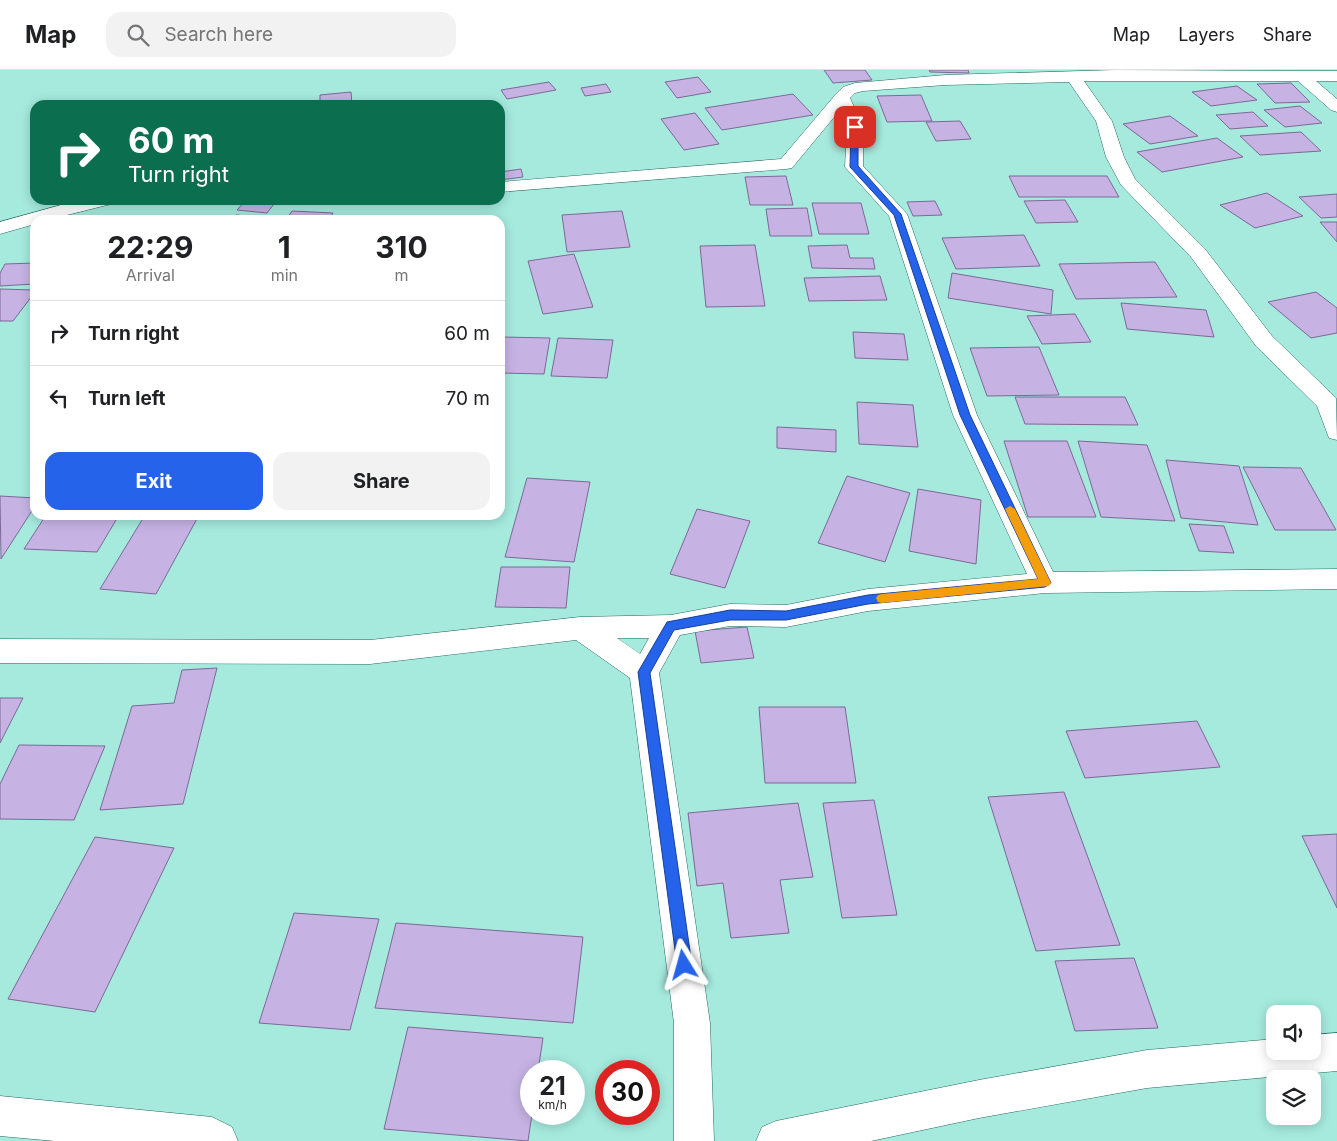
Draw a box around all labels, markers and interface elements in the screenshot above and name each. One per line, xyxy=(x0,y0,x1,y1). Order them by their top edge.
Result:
search box xyxy=(106,12,456,57)
text: Map xyxy=(25,20,76,49)
icon: search xyxy=(124,21,152,49)
text: Search here xyxy=(164,23,273,46)
text: Map xyxy=(1113,24,1150,45)
text: Layers xyxy=(1178,24,1235,45)
text: Share xyxy=(1263,24,1312,45)
pin xyxy=(834,106,876,148)
icon: arrive xyxy=(841,113,869,141)
text: 60 m xyxy=(128,119,215,161)
icon: right xyxy=(45,120,110,185)
text: Turn right xyxy=(128,161,229,187)
text: 22:29 xyxy=(107,229,193,265)
text: 1 xyxy=(278,229,291,265)
text: 310 xyxy=(375,229,428,265)
text: Arrival xyxy=(126,265,175,285)
text: min xyxy=(271,265,298,285)
text: m xyxy=(394,265,408,285)
icon: right xyxy=(45,319,73,347)
text: Turn right xyxy=(88,322,179,345)
text: 60 m xyxy=(444,322,490,345)
icon: left xyxy=(45,384,73,412)
text: Turn left xyxy=(88,387,166,410)
text: 70 m xyxy=(446,387,490,410)
button: Exit xyxy=(45,452,263,510)
button: Share xyxy=(273,452,490,510)
position arrow xyxy=(657,938,709,990)
map controls xyxy=(1266,1005,1321,1125)
button: sound xyxy=(1266,1005,1321,1060)
speed limit sign: 30 xyxy=(595,1060,660,1125)
button: layers xyxy=(1266,1070,1321,1125)
text: 21 xyxy=(539,1071,566,1101)
text: km/h xyxy=(538,1097,567,1112)

